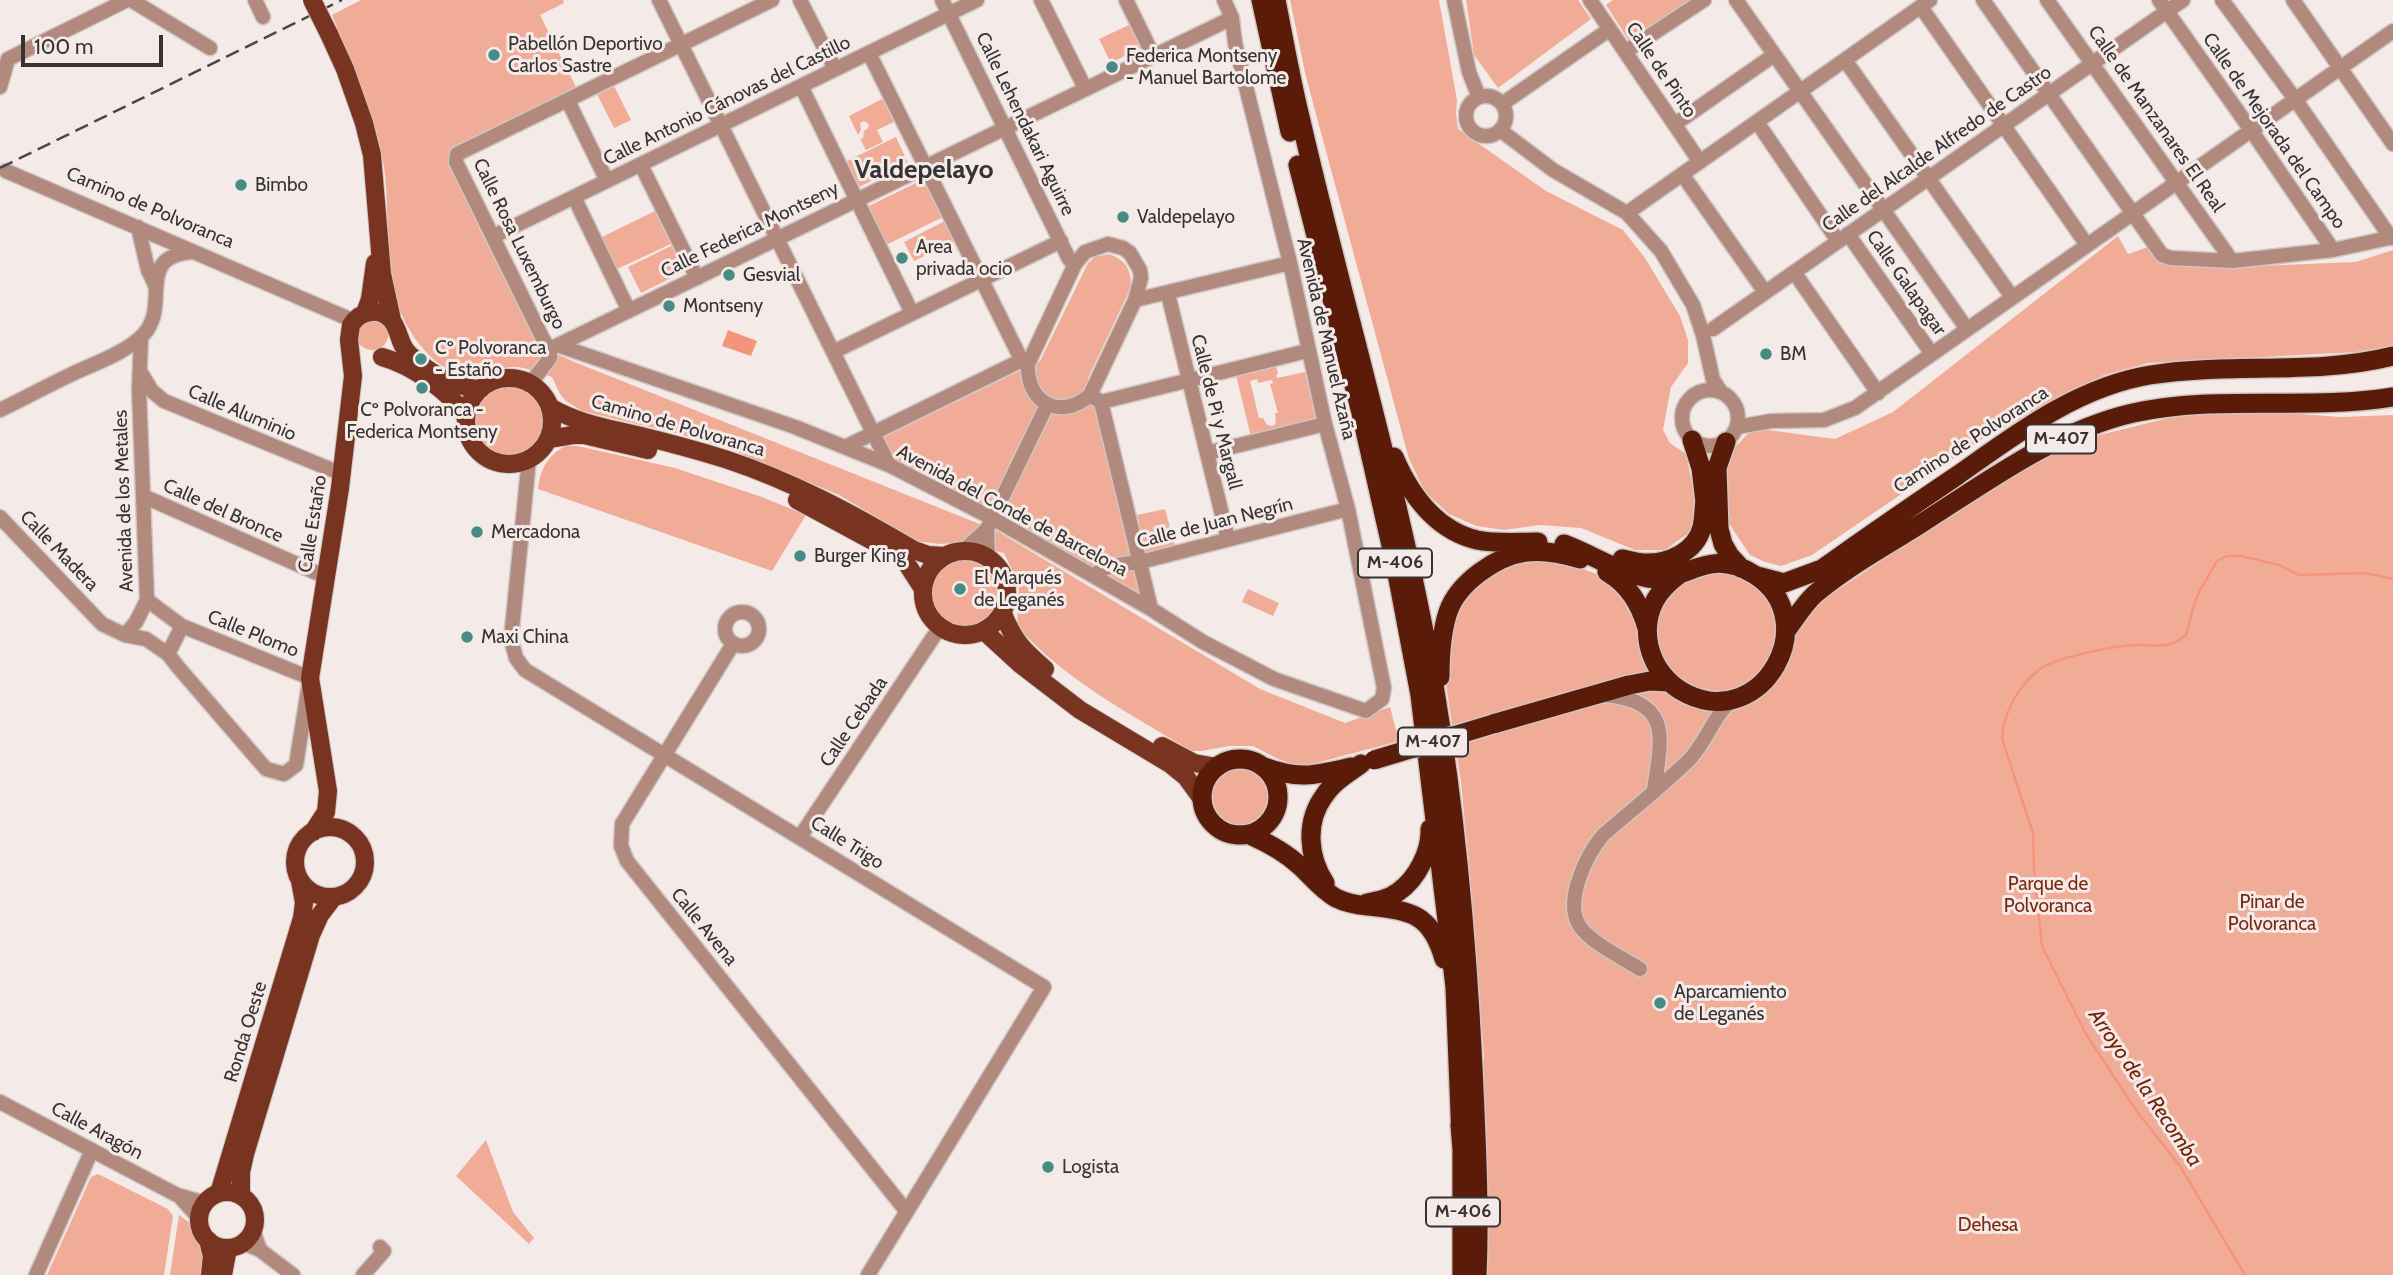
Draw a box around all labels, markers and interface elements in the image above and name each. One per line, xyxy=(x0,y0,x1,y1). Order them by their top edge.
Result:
street label: Calle de Pinto xyxy=(1621,18,1701,122)
scale bar xyxy=(24,21,166,65)
street label: Calle de Manzanares El Real xyxy=(2083,21,2229,217)
street label: Calle Lehendakari Aguirre xyxy=(971,28,1079,220)
street label: Calle de Mejorada del Campo xyxy=(2198,29,2350,233)
street label: Calle Antonio Cánovas del Castillo xyxy=(600,31,854,171)
place label: Pabellón Deportivo Carlos Sastre xyxy=(508,33,663,77)
text: 100 m xyxy=(34,34,93,59)
place label: Federica Montseny - Manuel Bartolome xyxy=(1126,45,1286,89)
marker: Pabellón Deportivo Carlos Sastre xyxy=(486,47,502,63)
marker: Federica Montseny - Manuel Bartolome xyxy=(1104,59,1120,75)
street label: Calle del Alcalde Alfredo de Castro xyxy=(1818,61,2056,237)
district label: Valdepelayo xyxy=(855,154,993,186)
street label: Calle Rosa Luxemburgo xyxy=(468,155,570,333)
street label: Camino de Polvoranca xyxy=(63,162,237,254)
place label: Bimbo xyxy=(255,174,308,196)
marker: Bimbo xyxy=(233,177,249,193)
street label: Calle Federica Montseny xyxy=(657,177,843,283)
place label: Valdepelayo xyxy=(1137,206,1235,228)
marker: Valdepelayo xyxy=(1115,209,1131,225)
street label: Calle Galapagar xyxy=(1861,226,1951,340)
place label: Area privada ocio xyxy=(916,236,1012,280)
street label: Avenida de Manuel Azaña xyxy=(1292,236,1360,442)
marker: Area privada ocio xyxy=(894,250,910,266)
place label: Gesvial xyxy=(743,264,800,286)
marker: Gesvial xyxy=(721,267,737,283)
place label: Montseny xyxy=(683,295,763,317)
marker: Montseny xyxy=(661,298,677,314)
street label: Calle de Pi y Margall xyxy=(1186,332,1246,492)
place label: Cº Polvoranca - Estaño xyxy=(435,337,546,381)
place label: BM xyxy=(1780,343,1807,365)
marker: BM xyxy=(1758,346,1774,362)
marker: Cº Polvoranca - Estaño xyxy=(413,351,429,367)
street label: Calle Aluminio xyxy=(184,380,300,446)
marker: Cº Polvoranca - Federica Montseny xyxy=(414,380,430,396)
street label: Camino de Polvoranca xyxy=(1889,381,2053,499)
street label: Camino de Polvoranca xyxy=(588,390,768,462)
place label: Cº Polvoranca - Federica Montseny xyxy=(346,399,498,443)
street label: Avenida de los Metales xyxy=(109,409,139,593)
road number: M-407 xyxy=(2026,424,2096,454)
street label: Avenida del Conde de Barcelona xyxy=(893,440,1131,582)
street label: Calle del Bronce xyxy=(159,474,287,548)
street label: Calle Estaño xyxy=(294,474,332,574)
street label: Calle de Juan Negrín xyxy=(1135,493,1295,553)
street label: Calle Madera xyxy=(15,506,103,596)
place label: Mercadona xyxy=(491,521,580,543)
marker: Mercadona xyxy=(469,524,485,540)
place label: Burger King xyxy=(814,545,906,567)
marker: Burger King xyxy=(792,548,808,564)
road number: M-406 xyxy=(1358,548,1432,578)
place label: El Marqués de Leganés xyxy=(974,567,1064,611)
marker: El Marqués de Leganés xyxy=(952,581,968,597)
street label: Calle Plomo xyxy=(204,605,302,663)
place label: Maxi China xyxy=(481,626,569,648)
marker: Maxi China xyxy=(459,629,475,645)
street label: Calle Cebada xyxy=(815,672,893,772)
road number: M-407 xyxy=(1398,728,1468,756)
street label: Calle Trigo xyxy=(806,812,888,874)
park label: Parque de Polvoranca xyxy=(2004,873,2092,917)
street label: Calle Avena xyxy=(666,884,742,970)
park label: Pinar de Polvoranca xyxy=(2228,891,2316,935)
street label: Ronda Oeste xyxy=(220,979,272,1085)
place label: Aparcamiento de Leganés xyxy=(1674,981,1787,1025)
marker: Aparcamiento de Leganés xyxy=(1652,995,1668,1011)
water label: Arroyo de la Recomba xyxy=(2083,1004,2207,1172)
street label: Calle Aragón xyxy=(47,1097,147,1165)
place label: Logista xyxy=(1062,1156,1119,1178)
marker: Logista xyxy=(1040,1159,1056,1175)
road number: M-406 xyxy=(1426,1198,1500,1226)
park label: Dehesa xyxy=(1958,1214,2018,1236)

